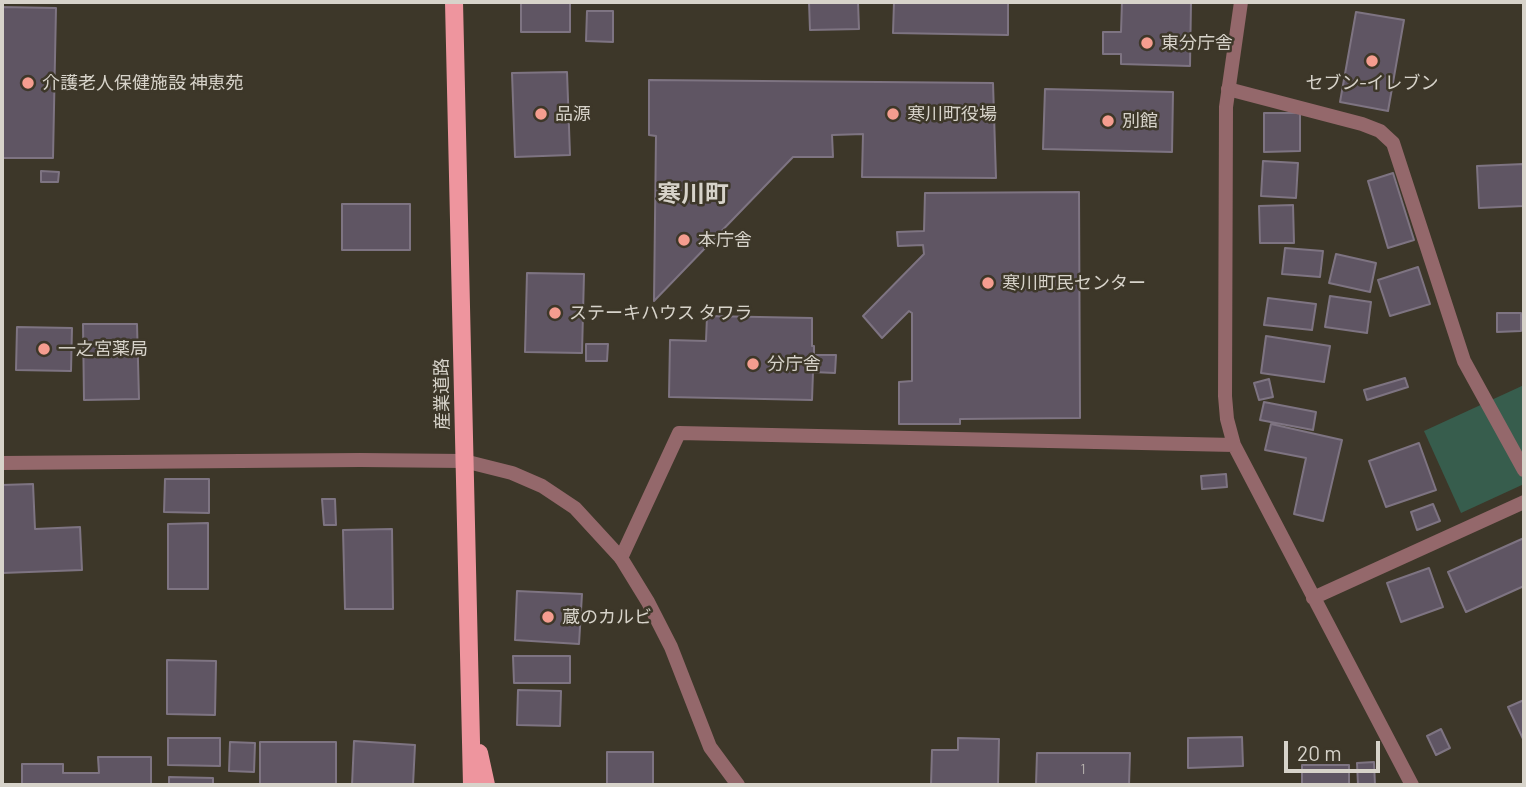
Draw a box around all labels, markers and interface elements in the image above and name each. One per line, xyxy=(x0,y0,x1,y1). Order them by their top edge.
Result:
place label: 東分庁舎 xyxy=(1161,32,1233,54)
marker: 東分庁舎 xyxy=(1139,35,1155,51)
marker: セブン-イレブン xyxy=(1364,53,1380,69)
place label: 介護老人保健施設 神恵苑 xyxy=(42,72,244,94)
place label: セブン-イレブン xyxy=(1305,72,1439,94)
marker: 介護老人保健施設 神恵苑 xyxy=(20,75,36,91)
place label: 品源 xyxy=(555,103,591,125)
place label: 寒川町役場 xyxy=(907,103,997,125)
marker: 品源 xyxy=(533,106,549,122)
marker: 寒川町役場 xyxy=(885,106,901,122)
place label: 別館 xyxy=(1122,110,1158,132)
marker: 別館 xyxy=(1100,113,1116,129)
district label: 寒川町 xyxy=(657,180,729,208)
place label: 本庁舎 xyxy=(698,229,752,251)
marker: 本庁舎 xyxy=(676,232,692,248)
place label: 寒川町民センター xyxy=(1002,272,1146,294)
marker: 寒川町民センター xyxy=(980,275,996,291)
place label: ステーキハウス タワラ xyxy=(569,302,753,324)
marker: ステーキハウス タワラ xyxy=(547,305,563,321)
place label: 一之宮薬局 xyxy=(58,338,148,360)
marker: 一之宮薬局 xyxy=(36,341,52,357)
place label: 分庁舎 xyxy=(767,353,821,375)
marker: 分庁舎 xyxy=(745,356,761,372)
street label: 産業道路 xyxy=(431,358,453,430)
place label: 蔵のカルビ xyxy=(562,606,652,628)
marker: 蔵のカルビ xyxy=(540,609,556,625)
scale bar xyxy=(1288,728,1384,772)
text: 20 m xyxy=(1297,740,1342,765)
house number: 1 xyxy=(1081,761,1085,777)

